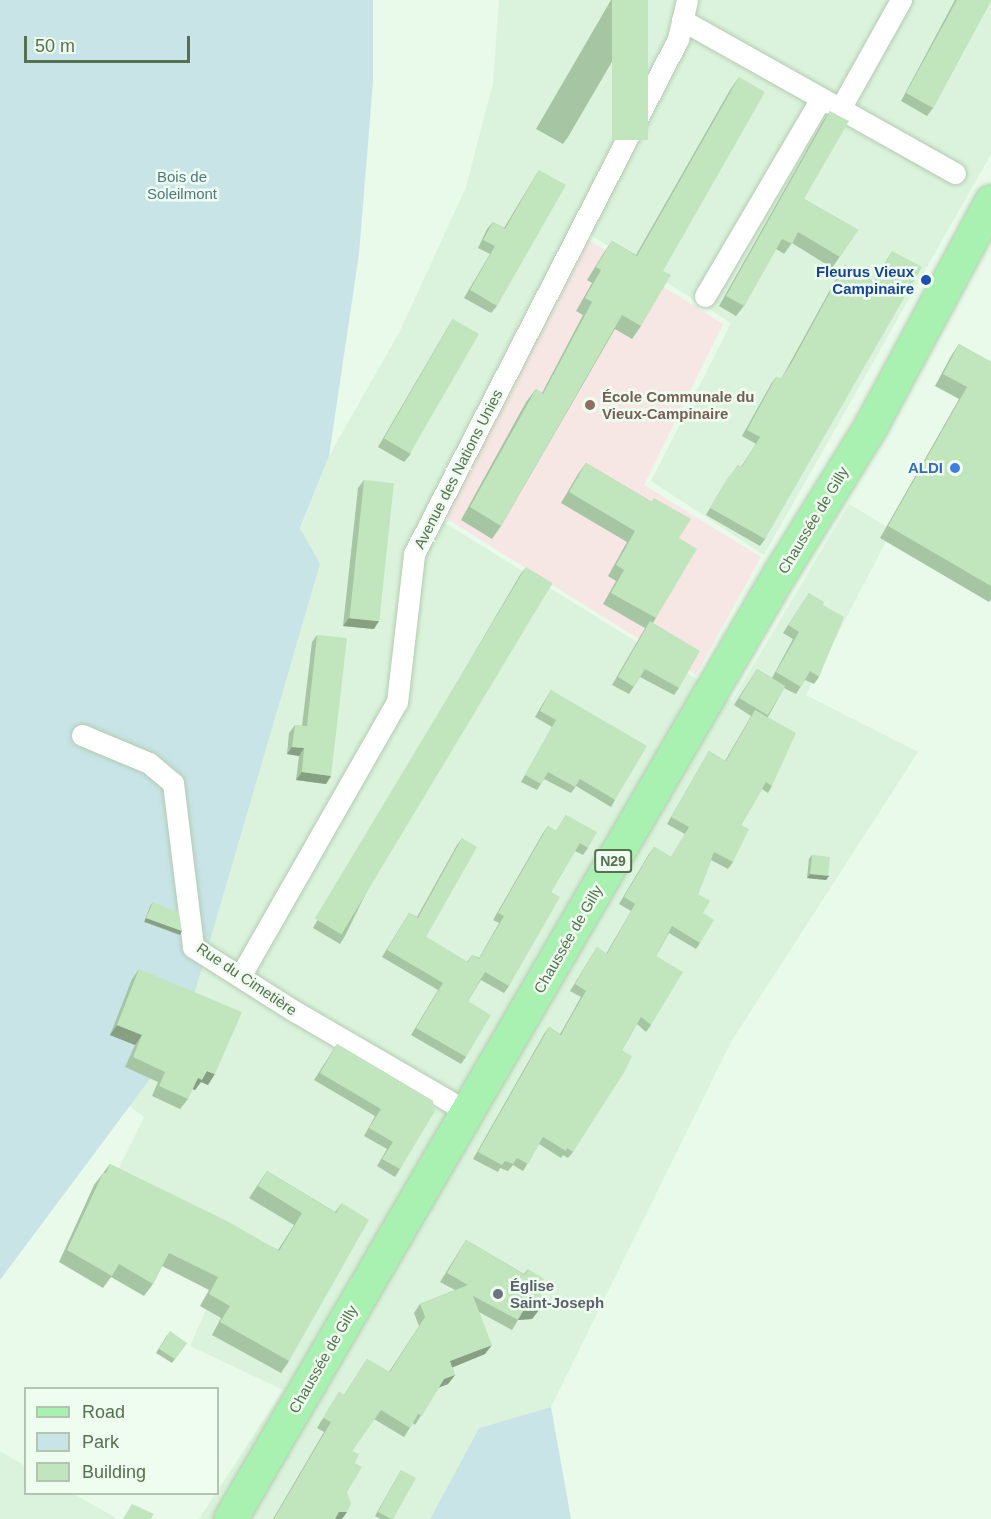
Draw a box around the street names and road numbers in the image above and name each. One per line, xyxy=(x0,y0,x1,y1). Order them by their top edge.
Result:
street label: Avenue des Nations Unies xyxy=(410,386,506,552)
street label: Chaussée de Gilly xyxy=(774,463,852,577)
road number: N29 xyxy=(594,850,632,872)
street label: Chaussée de Gilly xyxy=(530,882,606,996)
street label: Rue du Cimetière xyxy=(194,939,300,1019)
street label: Chaussée de Gilly xyxy=(285,1302,361,1416)

